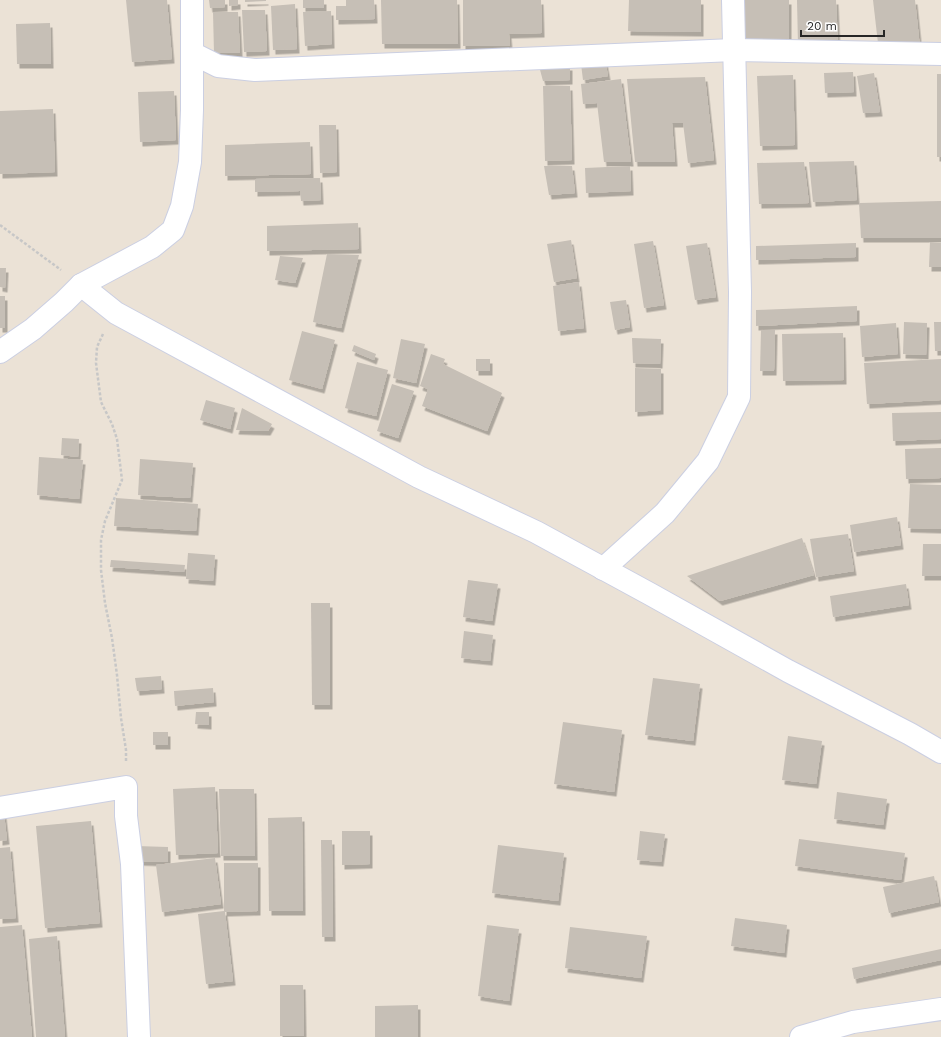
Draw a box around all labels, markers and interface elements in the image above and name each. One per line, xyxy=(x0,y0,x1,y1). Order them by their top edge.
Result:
scale bar xyxy=(801,12,884,38)
text: 20 m xyxy=(807,19,837,33)

